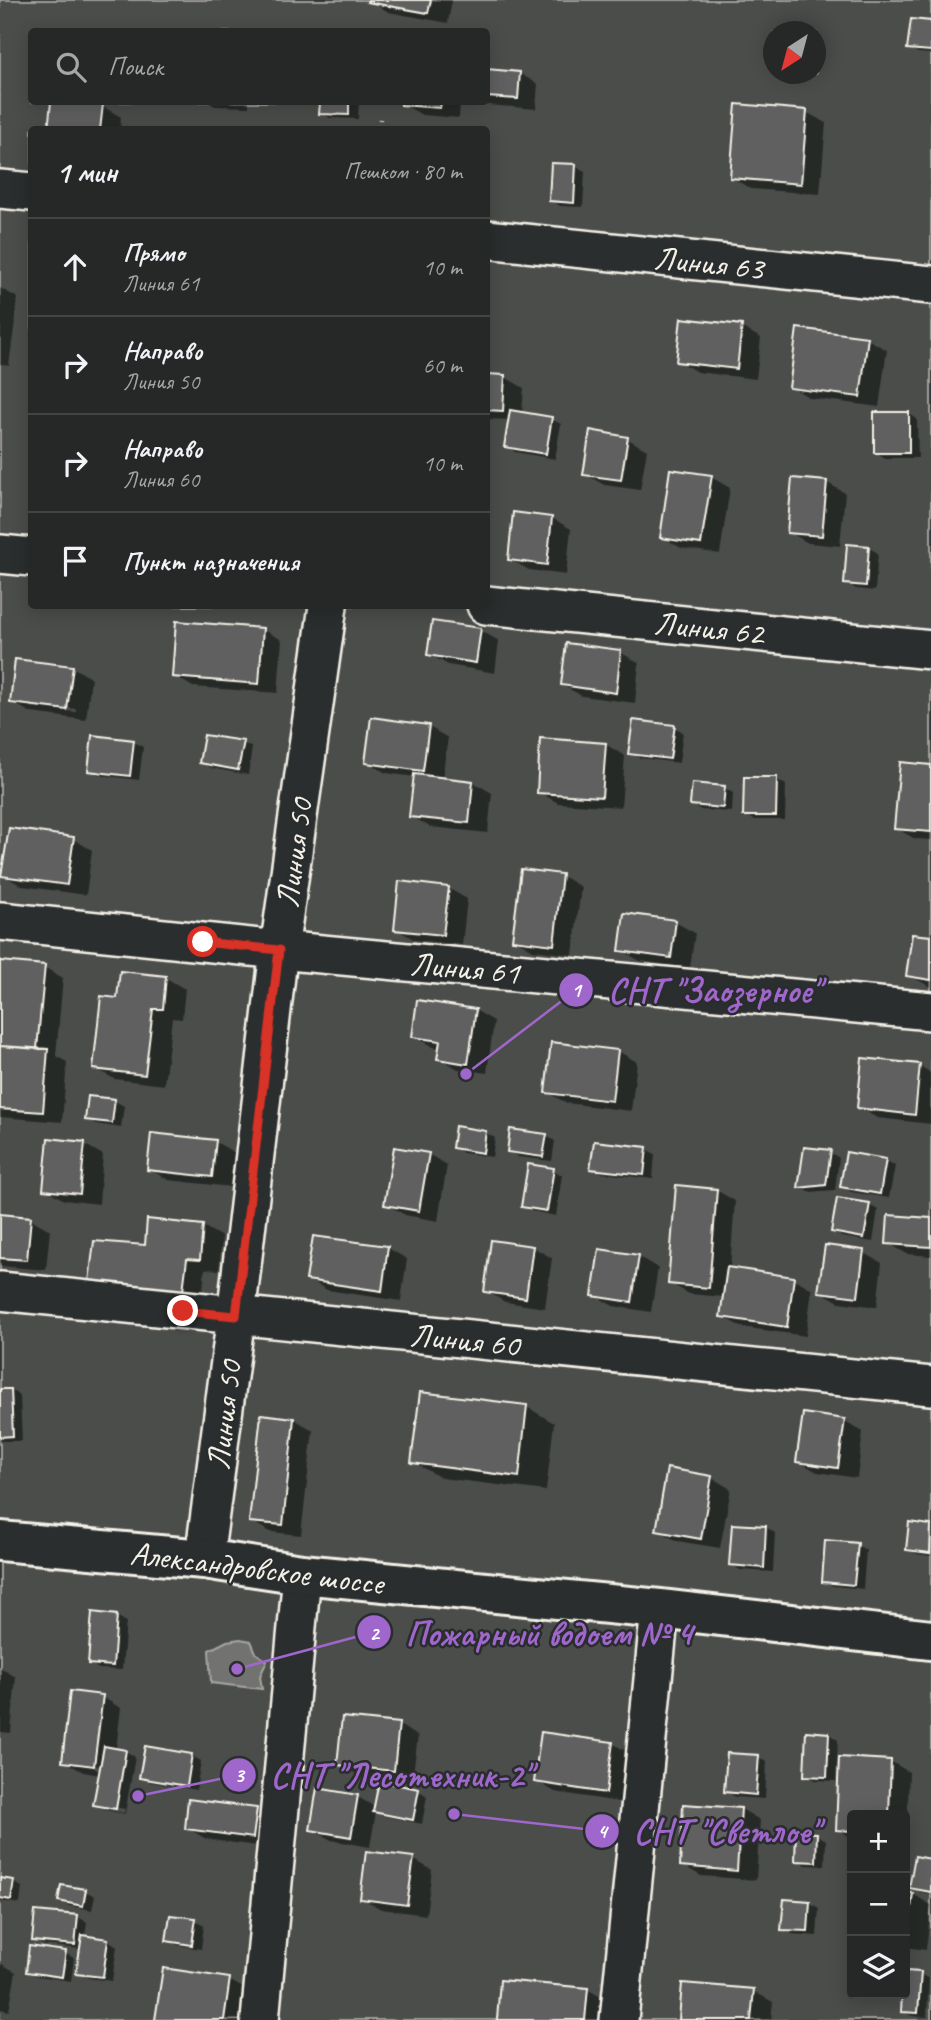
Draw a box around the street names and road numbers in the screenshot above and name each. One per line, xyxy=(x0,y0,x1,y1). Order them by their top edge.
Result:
street label: Линия 63 xyxy=(652,236,768,290)
street label: Линия 62 xyxy=(652,601,769,655)
street label: Линия 50 xyxy=(266,794,323,910)
street label: Линия 61 xyxy=(409,942,523,994)
street label: Линия 60 xyxy=(408,1313,524,1367)
street label: Линия 50 xyxy=(196,1356,252,1472)
street label: Александровское шоссе xyxy=(128,1532,388,1605)

